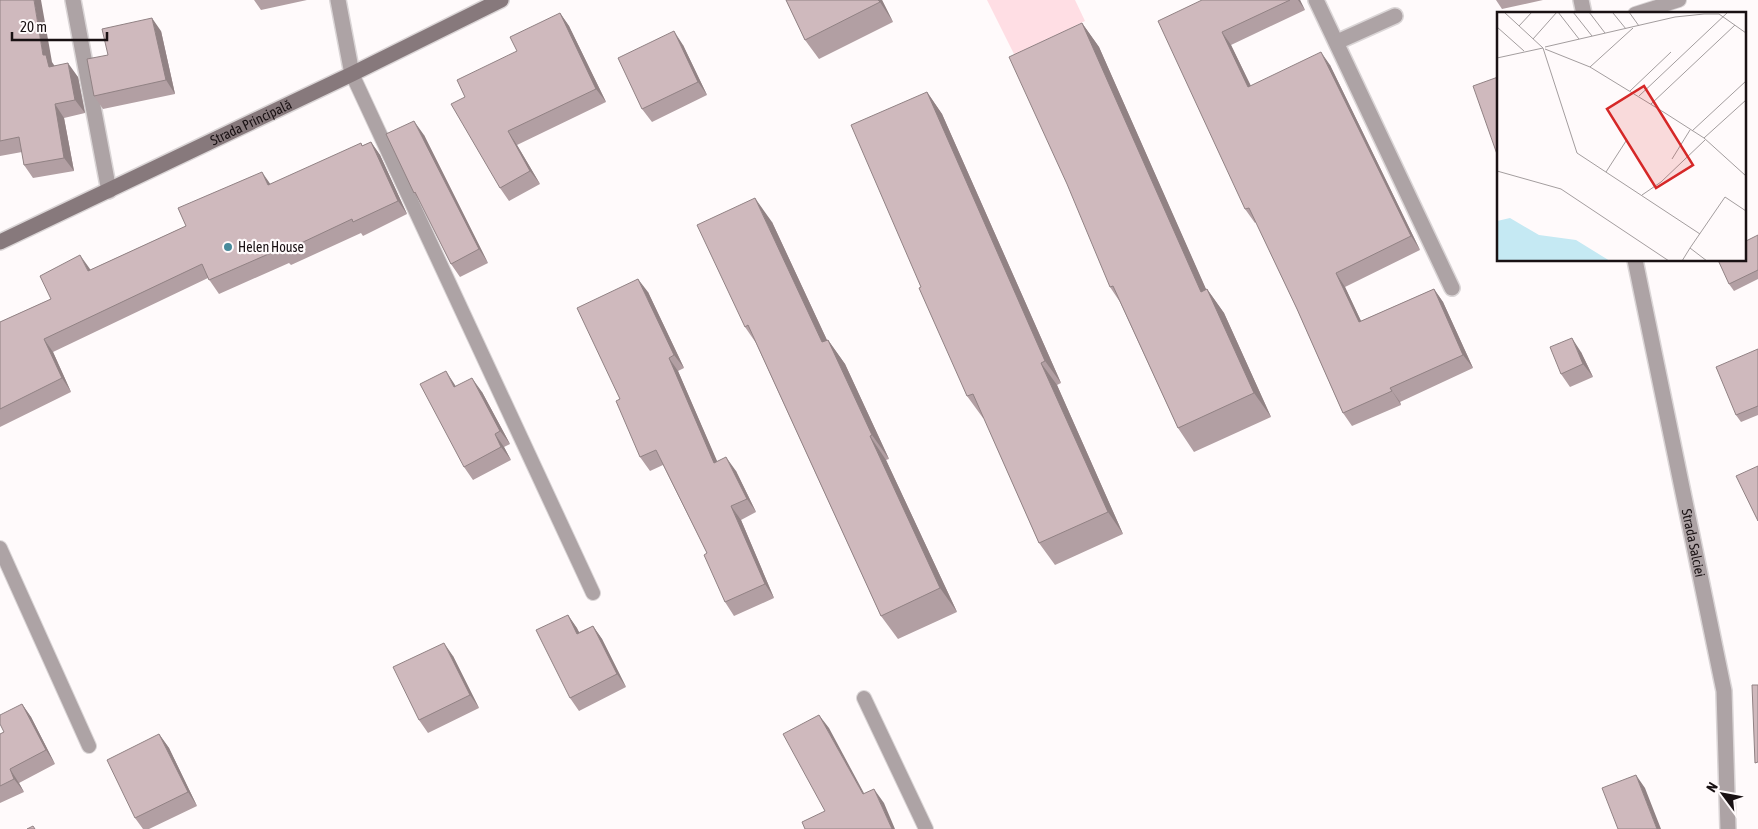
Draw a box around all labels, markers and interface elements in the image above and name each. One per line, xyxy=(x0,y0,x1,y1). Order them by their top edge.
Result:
scale bar xyxy=(12,10,108,42)
inset map xyxy=(1497,12,1746,261)
text: 20 m xyxy=(20,18,47,35)
street label: Strada Principală xyxy=(208,96,294,148)
place label: Helen House xyxy=(238,239,304,255)
marker: Helen House xyxy=(222,241,234,253)
street label: Strada Salciei xyxy=(1679,507,1708,579)
north arrow xyxy=(1698,769,1748,819)
text: N xyxy=(1703,779,1721,795)

